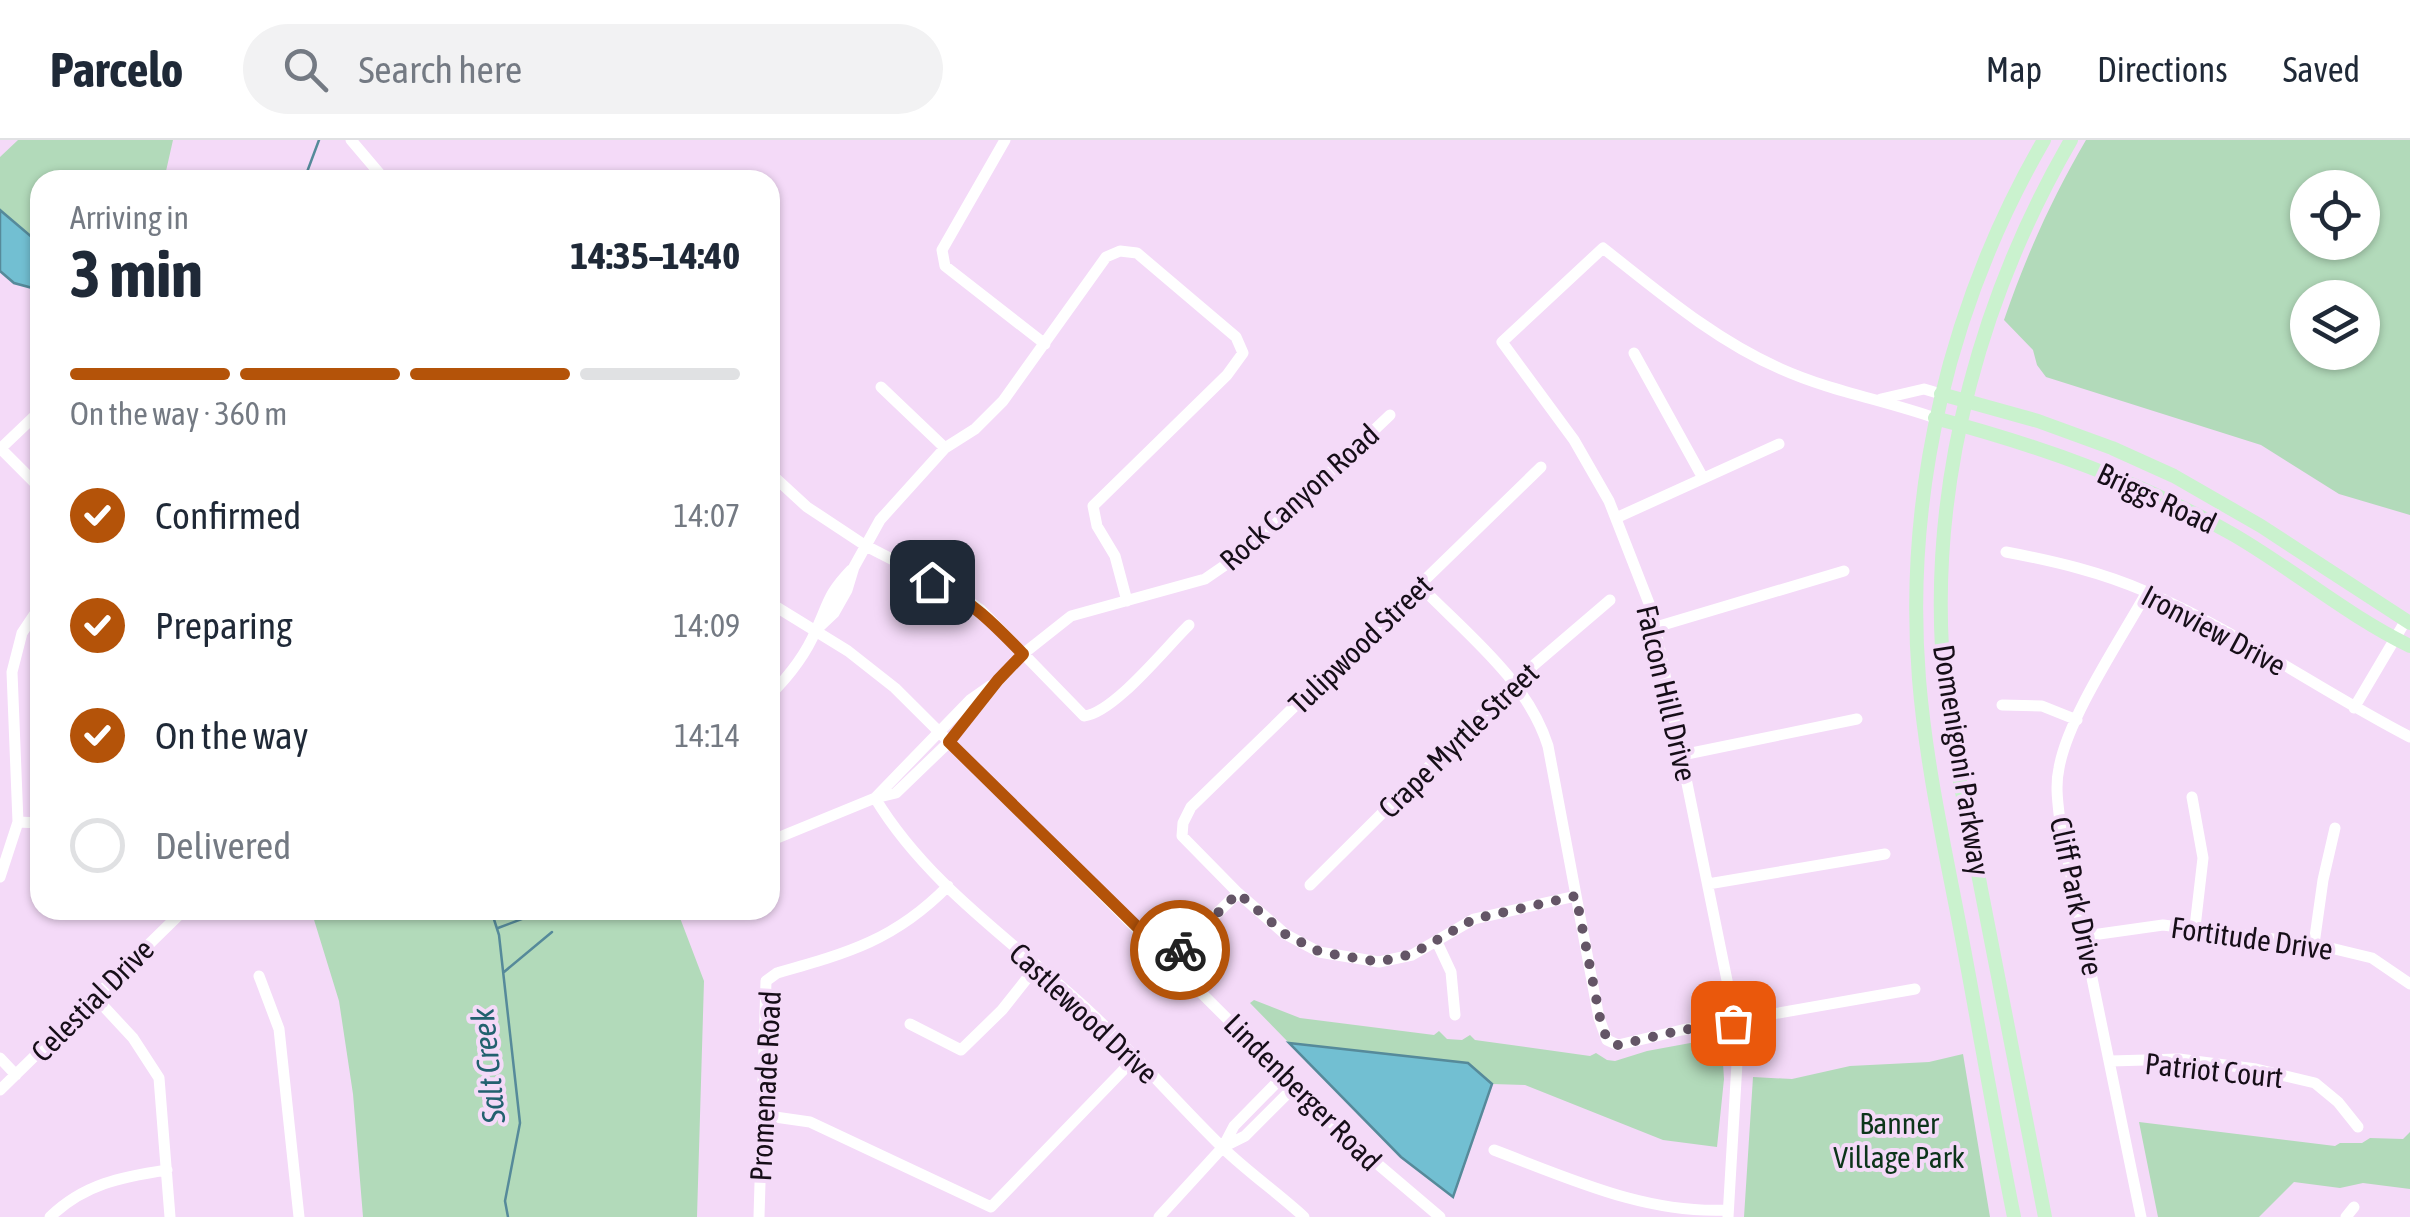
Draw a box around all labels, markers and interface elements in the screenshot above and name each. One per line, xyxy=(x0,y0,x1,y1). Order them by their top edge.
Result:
search box xyxy=(243,24,943,114)
text: Parcelo xyxy=(50,42,183,97)
icon: search xyxy=(278,42,333,97)
text: Search here xyxy=(358,48,522,91)
text: Map xyxy=(1986,49,2042,89)
text: Directions xyxy=(2097,49,2228,89)
text: Saved xyxy=(2283,49,2360,89)
map controls xyxy=(2290,170,2380,370)
button: locate xyxy=(2290,170,2380,260)
text: Arriving in xyxy=(70,199,189,236)
text: 14:35–14:40 xyxy=(570,234,740,277)
text: 3 min xyxy=(70,236,203,311)
button: layers xyxy=(2290,280,2380,370)
text: On the way · 360 m xyxy=(70,395,287,432)
street label: Rock Canyon Road xyxy=(1213,417,1385,577)
street label: Briggs Road xyxy=(2092,456,2222,540)
icon: check xyxy=(70,488,125,543)
text: Confirmed xyxy=(155,494,301,537)
text: 14:07 xyxy=(674,497,740,534)
pin xyxy=(890,540,975,625)
icon: home xyxy=(905,555,960,610)
street label: Tulipwood Street xyxy=(1282,568,1438,720)
street label: Ironview Drive xyxy=(2136,578,2292,682)
icon: check xyxy=(70,598,125,653)
street label: Falcon Hill Drive xyxy=(1630,602,1704,784)
text: Preparing xyxy=(155,604,293,647)
text: 14:09 xyxy=(674,607,740,644)
street label: Domenigoni Parkway xyxy=(1927,642,1997,878)
street label: Crape Myrtle Street xyxy=(1371,655,1545,825)
icon: check xyxy=(70,708,125,763)
text: On the way xyxy=(155,714,308,757)
text: 14:14 xyxy=(674,717,740,754)
street label: Cliff Park Drive xyxy=(2044,814,2110,978)
text: Delivered xyxy=(155,824,291,867)
courier xyxy=(1130,900,1230,1000)
street label: Fortitude Drive xyxy=(2169,910,2335,966)
icon: bike xyxy=(1153,923,1208,978)
street label: Celestial Drive xyxy=(24,932,160,1068)
street label: Castlewood Drive xyxy=(1003,936,1165,1090)
pin xyxy=(1691,981,1776,1066)
street label: Promenade Road xyxy=(743,990,787,1182)
icon: bag xyxy=(1706,996,1761,1051)
water label: Salt Creek xyxy=(463,1006,513,1127)
street label: Lindenberger Road xyxy=(1218,1007,1388,1177)
street label: Patriot Court xyxy=(2143,1046,2285,1094)
park label: Banner Village Park xyxy=(1833,1106,1965,1174)

